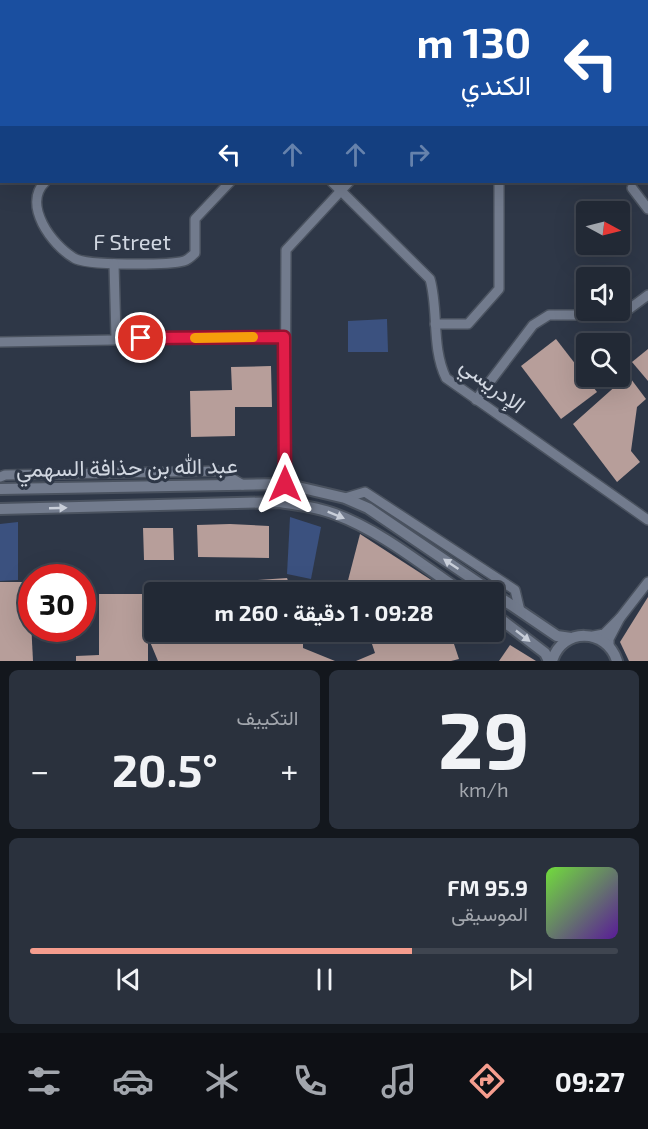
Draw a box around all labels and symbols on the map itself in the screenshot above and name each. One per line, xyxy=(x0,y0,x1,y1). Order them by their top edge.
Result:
north arrow xyxy=(576,201,630,255)
street label: F Street xyxy=(93,228,171,254)
pin xyxy=(115,312,166,363)
street label: الإدريسي xyxy=(452,351,531,423)
street label: عبد الله بن حذافة السهمي xyxy=(16,451,238,488)
position arrow xyxy=(253,452,317,516)
one-way arrow xyxy=(49,503,68,513)
one-way arrow xyxy=(327,510,345,520)
one-way arrow xyxy=(444,558,460,570)
speed limit sign: 30 xyxy=(18,564,96,642)
one-way arrow xyxy=(515,629,531,642)

